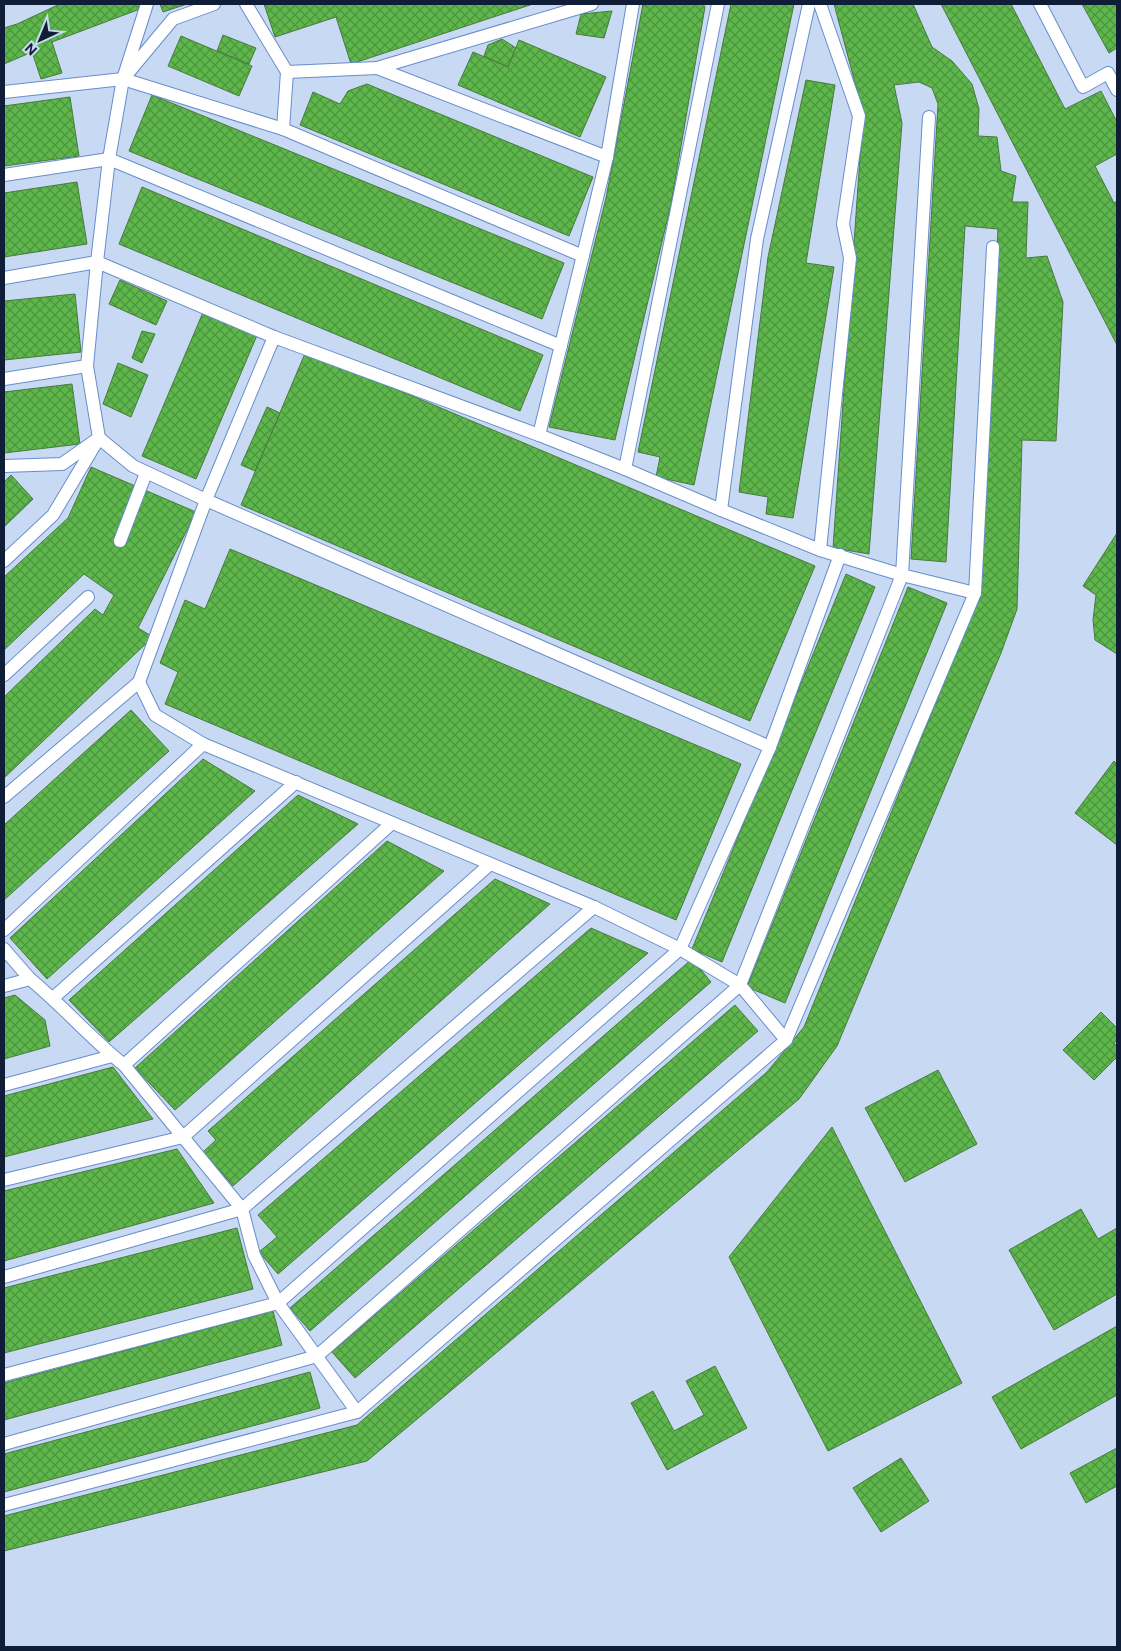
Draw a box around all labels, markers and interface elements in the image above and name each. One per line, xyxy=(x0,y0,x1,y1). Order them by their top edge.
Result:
north arrow xyxy=(15,15,65,65)
text: N xyxy=(21,39,41,59)

